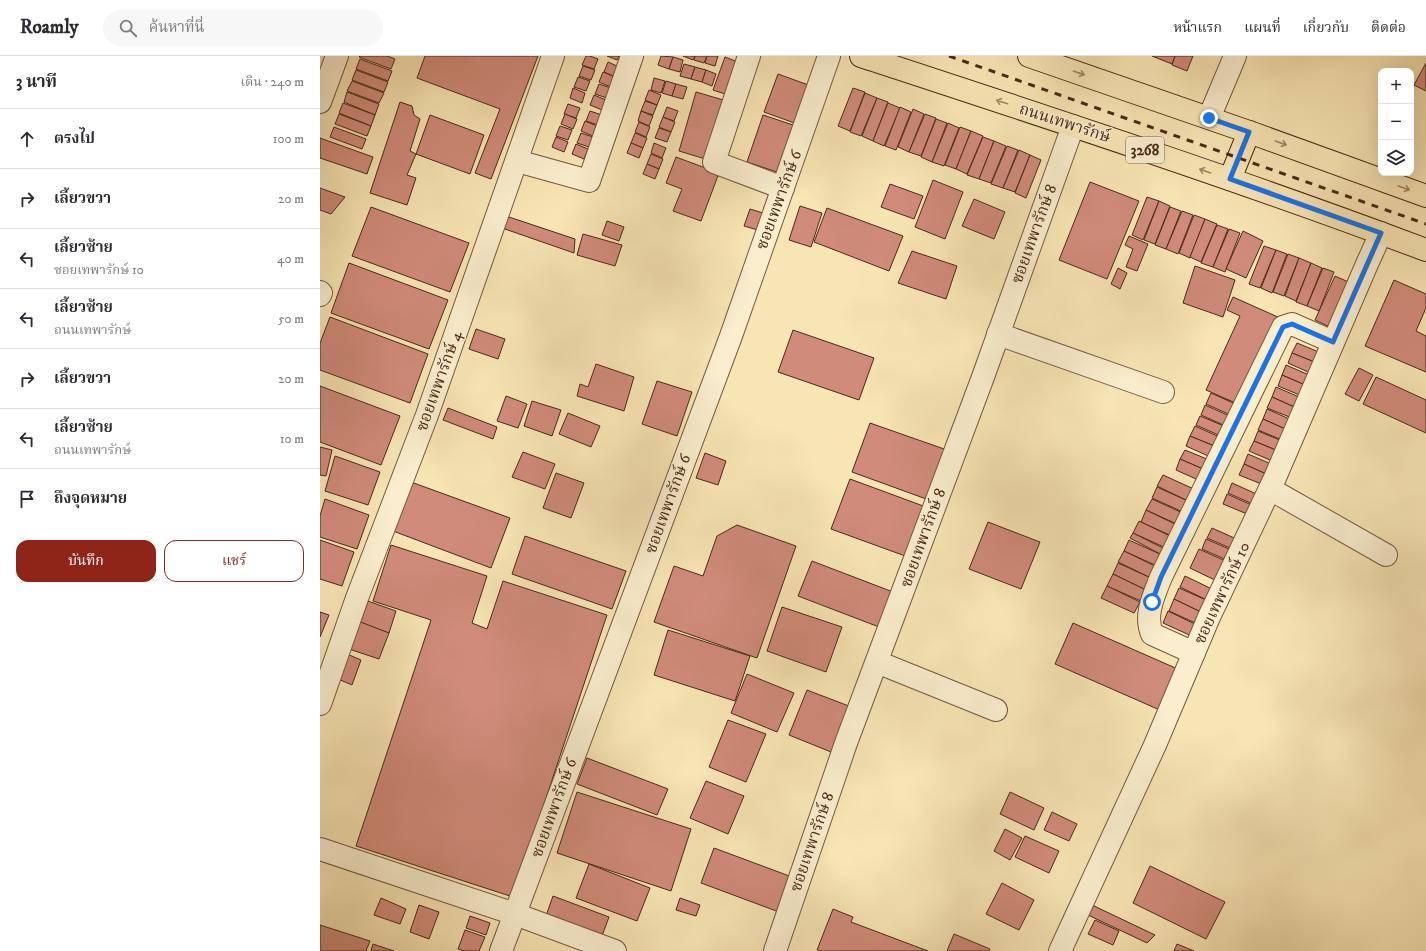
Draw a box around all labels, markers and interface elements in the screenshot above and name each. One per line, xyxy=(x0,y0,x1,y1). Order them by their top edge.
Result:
search box xyxy=(103,10,383,46)
text: Roamly xyxy=(20,16,79,39)
icon: search xyxy=(117,17,139,39)
text: ค้นหาที่นี่ xyxy=(149,18,205,37)
text: หน้าแรก xyxy=(1173,19,1222,37)
text: แผนที่ xyxy=(1244,19,1281,37)
text: เกี่ยวกับ xyxy=(1303,19,1349,37)
text: ติดต่อ xyxy=(1371,19,1406,37)
map controls xyxy=(1378,68,1414,176)
button: + xyxy=(1378,68,1414,104)
one-way arrow xyxy=(1073,70,1085,78)
text: 3 นาที xyxy=(16,71,57,93)
text: เดิน · 240 m xyxy=(241,74,304,90)
one-way arrow xyxy=(997,98,1009,106)
street label: ถนนเทพารักษ์ xyxy=(1017,99,1113,147)
button: − xyxy=(1378,104,1414,140)
route end xyxy=(1200,109,1218,127)
icon: ahead xyxy=(16,128,38,150)
text: ตรงไป xyxy=(54,129,95,148)
text: 100 m xyxy=(273,131,304,147)
road number: 3268 xyxy=(1126,137,1164,163)
one-way arrow xyxy=(1275,140,1287,148)
button: layers xyxy=(1378,140,1414,176)
street label: ซอยเทพารักษ์ 6 xyxy=(752,147,806,252)
one-way arrow xyxy=(1199,166,1211,174)
street label: ซอยเทพารักษ์ 8 xyxy=(1007,182,1061,286)
one-way arrow xyxy=(1397,184,1409,192)
icon: right xyxy=(16,188,38,210)
text: เลี้ยวขวา xyxy=(54,189,111,208)
text: 20 m xyxy=(278,191,304,207)
text: เลี้ยวซ้าย xyxy=(54,238,113,257)
icon: left xyxy=(16,248,38,270)
text: 40 m xyxy=(277,251,304,267)
text: ซอยเทพารักษ์ 10 xyxy=(54,262,144,278)
text: เลี้ยวซ้าย xyxy=(54,298,113,317)
icon: left xyxy=(16,308,38,330)
text: 50 m xyxy=(278,311,304,327)
text: ถนนเทพารักษ์ xyxy=(54,322,131,338)
street label: ซอยเทพารักษ์ 4 xyxy=(412,327,467,434)
icon: right xyxy=(16,368,38,390)
text: เลี้ยวขวา xyxy=(54,369,111,388)
text: 20 m xyxy=(278,371,304,387)
text: เลี้ยวซ้าย xyxy=(54,418,113,437)
icon: left xyxy=(16,428,38,450)
text: 10 m xyxy=(280,431,304,447)
text: ถนนเทพารักษ์ xyxy=(54,442,131,458)
street label: ซอยเทพารักษ์ 6 xyxy=(641,451,695,556)
street label: ซอยเทพารักษ์ 8 xyxy=(896,486,950,590)
icon: arrive xyxy=(16,488,38,510)
text: ถึงจุดหมาย xyxy=(54,489,127,508)
street label: ซอยเทพารักษ์ 10 xyxy=(1190,539,1254,647)
button: บันทึก xyxy=(16,540,156,582)
button: แชร์ xyxy=(164,540,304,582)
route start xyxy=(1143,593,1161,611)
street label: ซอยเทพารักษ์ 6 xyxy=(527,755,581,860)
street label: ซอยเทพารักษ์ 8 xyxy=(786,790,838,894)

